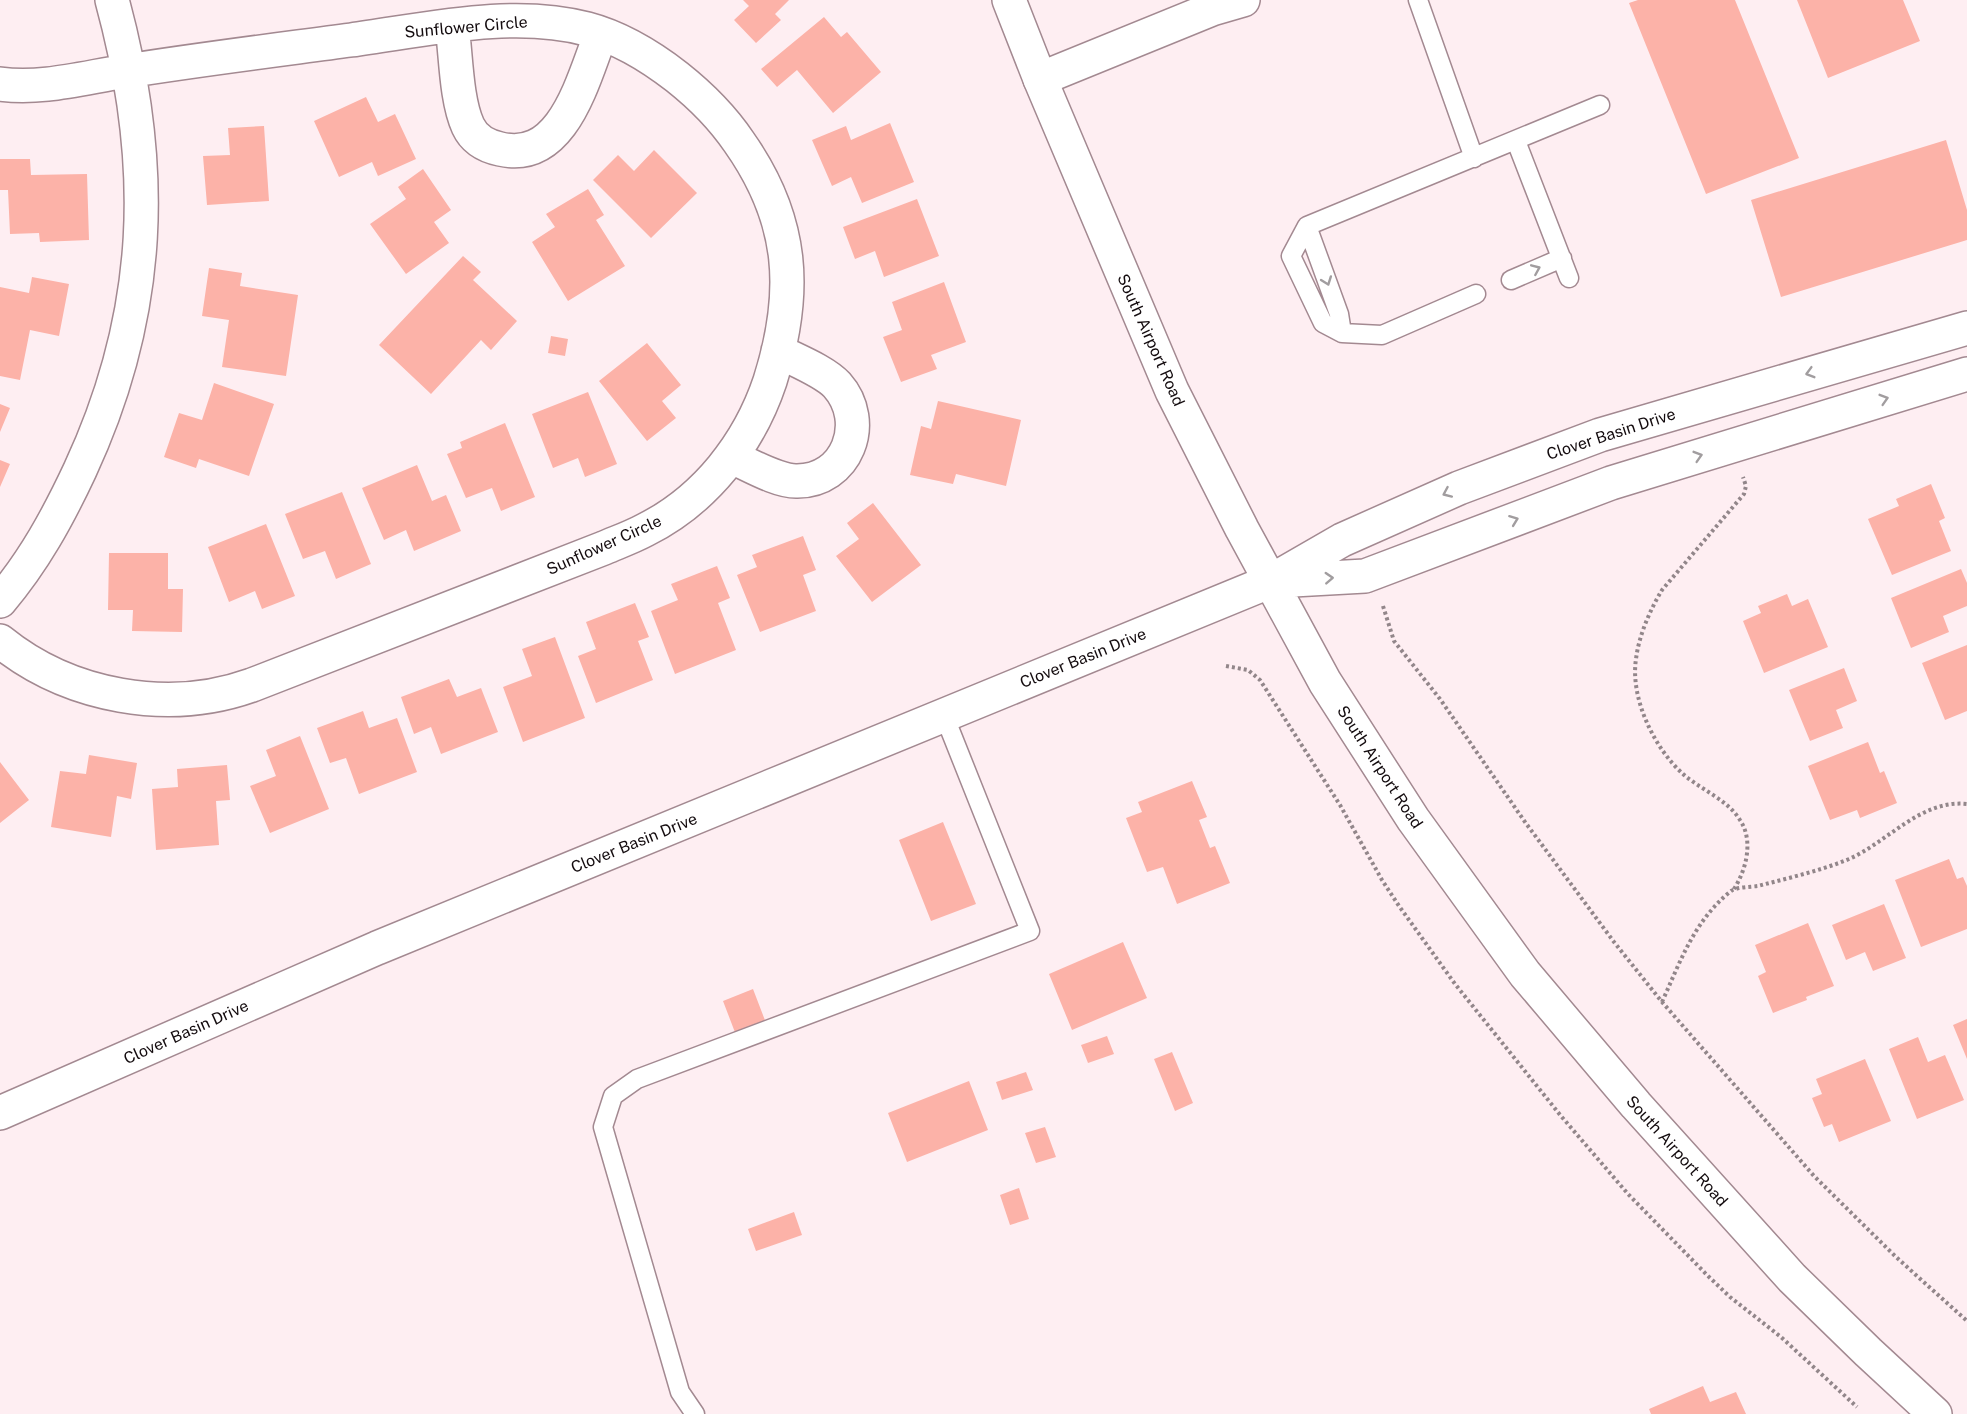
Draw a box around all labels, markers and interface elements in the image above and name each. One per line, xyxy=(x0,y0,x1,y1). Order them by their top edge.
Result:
street label: Sunflower Circle xyxy=(404,12,528,42)
one-way arrow xyxy=(1530,264,1541,276)
street label: South Airport Road xyxy=(1113,271,1189,409)
one-way arrow xyxy=(1319,275,1332,286)
one-way arrow xyxy=(1805,366,1816,378)
one-way arrow xyxy=(1878,394,1889,406)
street label: Clover Basin Drive xyxy=(1544,404,1678,464)
one-way arrow xyxy=(1692,451,1703,463)
one-way arrow xyxy=(1443,486,1454,498)
street label: Sunflower Circle xyxy=(544,511,664,579)
one-way arrow xyxy=(1508,515,1519,527)
one-way arrow xyxy=(1325,572,1334,585)
street label: Clover Basin Drive xyxy=(1017,624,1149,692)
street label: South Airport Road xyxy=(1333,702,1427,832)
street label: Clover Basin Drive xyxy=(568,809,700,877)
street label: Clover Basin Drive xyxy=(121,996,251,1068)
street label: South Airport Road xyxy=(1622,1092,1732,1210)

